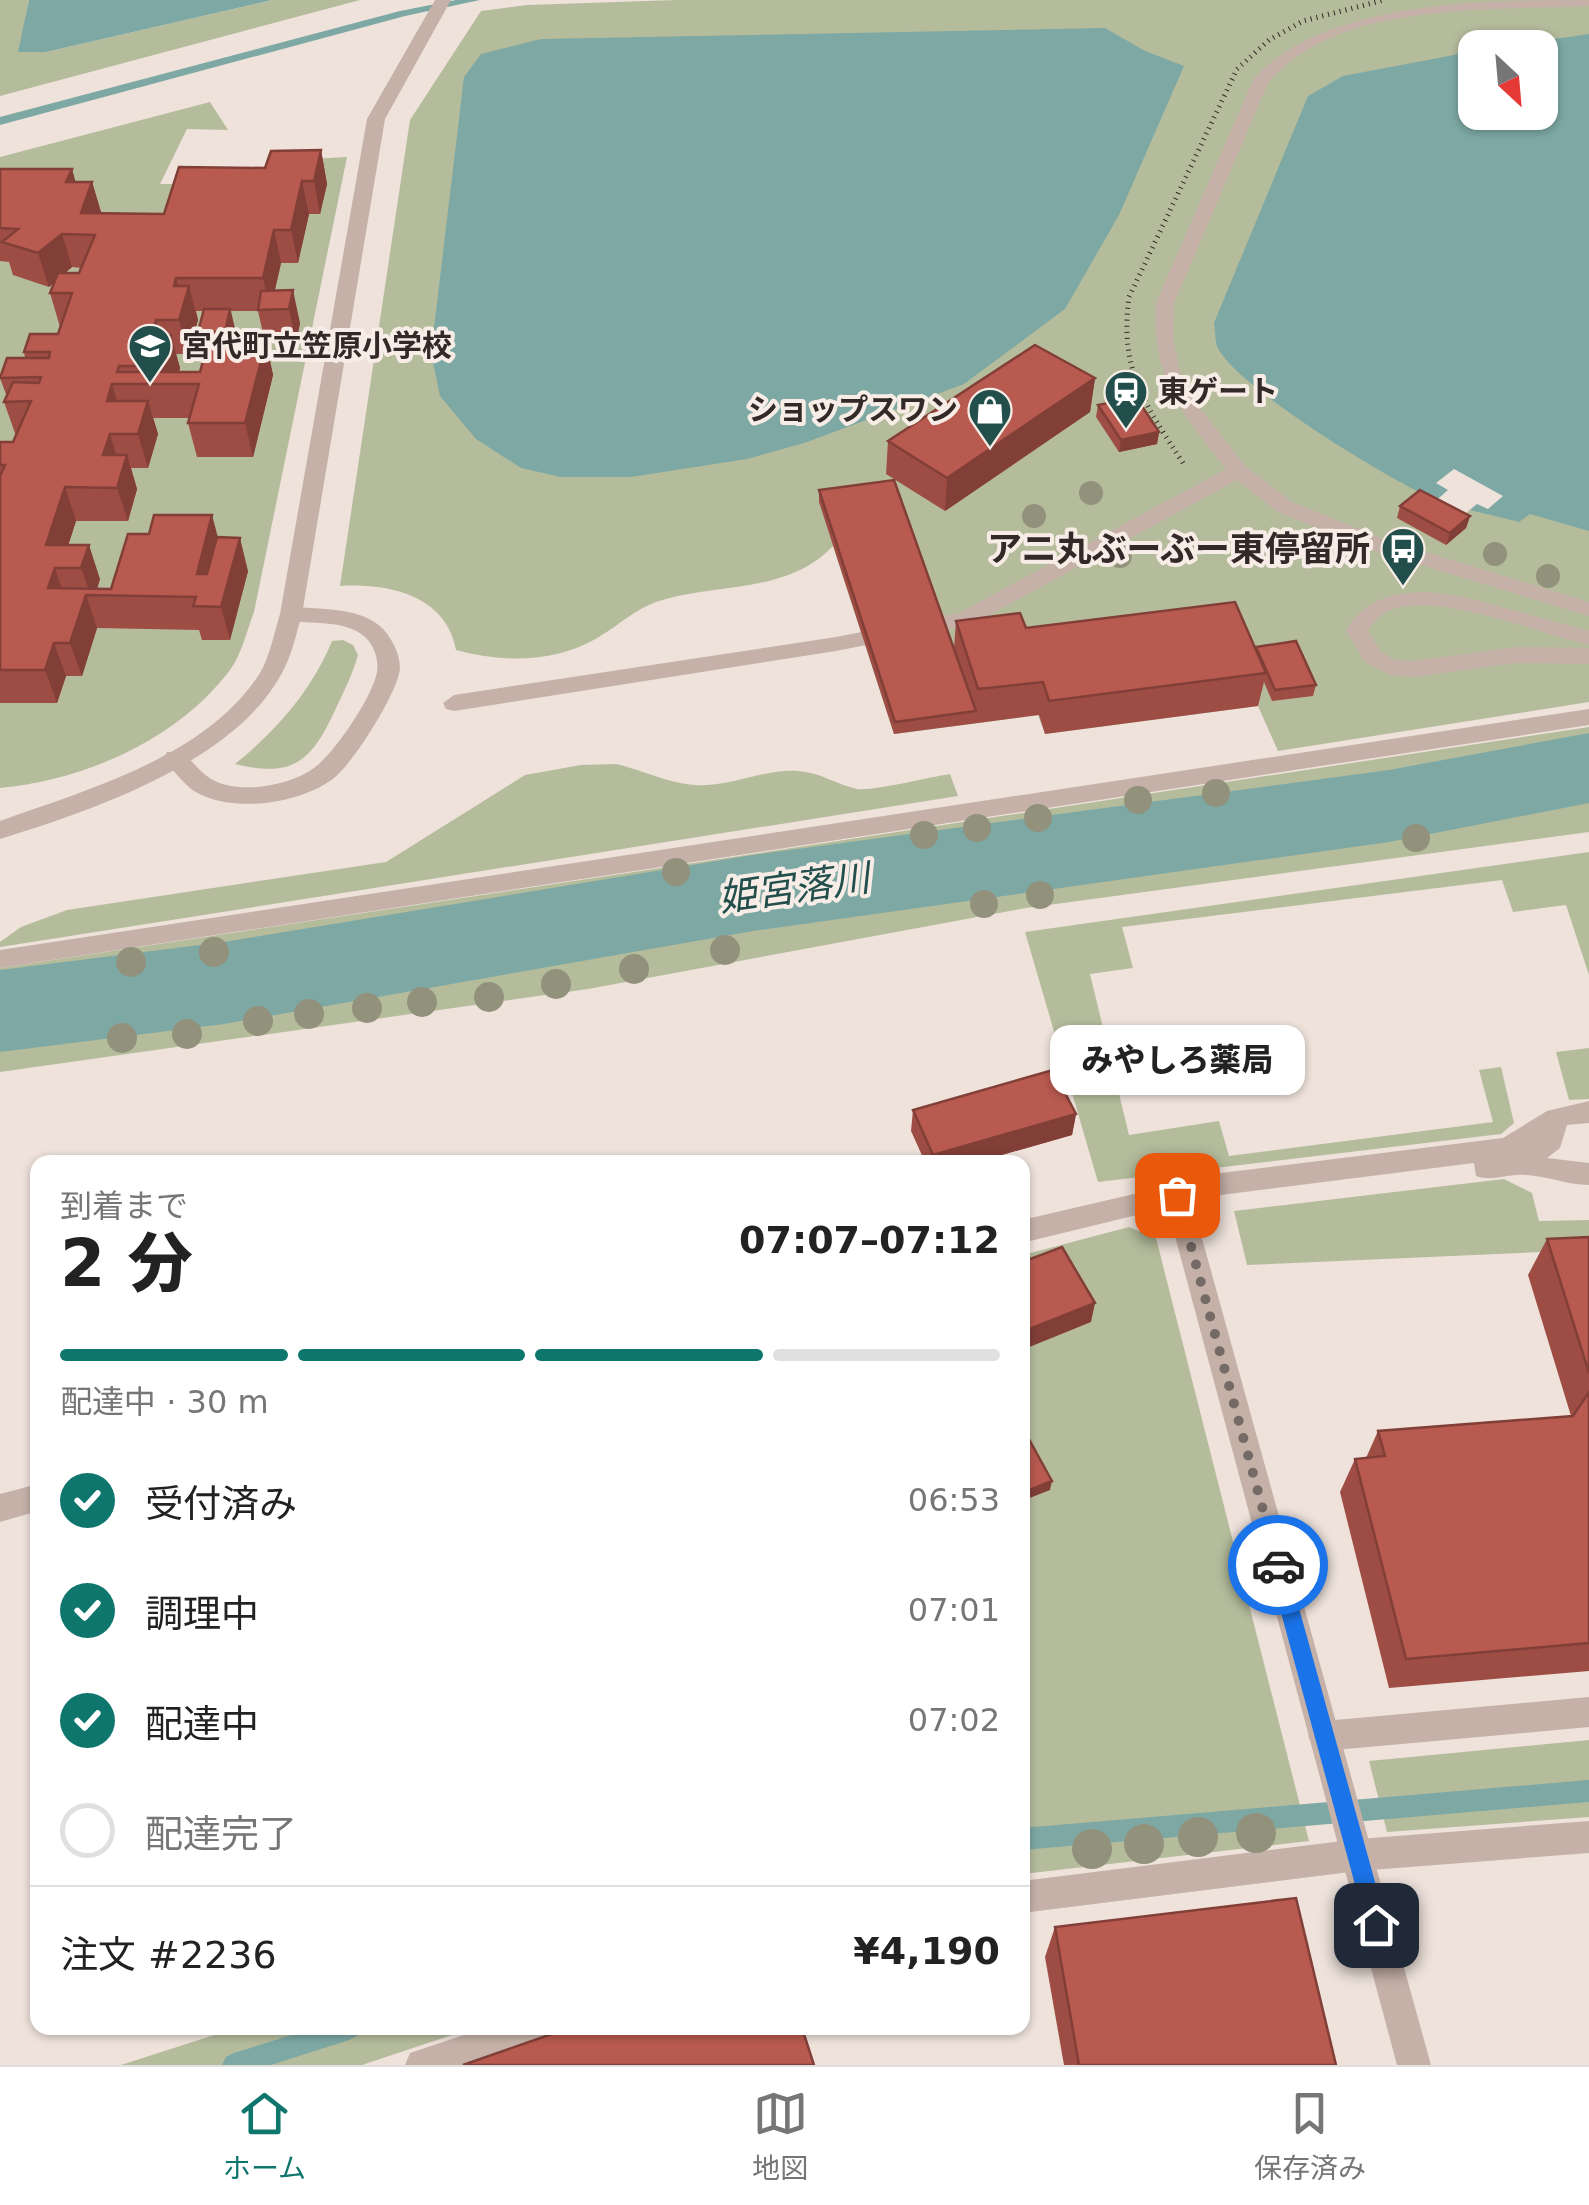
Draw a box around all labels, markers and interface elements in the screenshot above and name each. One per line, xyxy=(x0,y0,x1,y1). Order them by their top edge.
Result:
north arrow xyxy=(1458,30,1558,130)
map controls xyxy=(1458,30,1558,130)
school or university icon: 宮代町立笠原小学校 xyxy=(127,323,173,384)
place label: 宮代町立笠原小学校 xyxy=(182,328,452,363)
station icon: 東ゲート xyxy=(1103,369,1149,430)
place label: 東ゲート xyxy=(1158,374,1278,409)
shop icon: ショップスワン xyxy=(967,387,1013,448)
place label: ショップスワン xyxy=(748,392,958,427)
bus stop icon: アニ丸ぶーぶー東停留所 xyxy=(1380,526,1426,587)
place label: アニ丸ぶーぶー東停留所 xyxy=(987,529,1370,569)
water label: 姫宮落川 xyxy=(716,855,876,920)
callout: みやしろ薬局 xyxy=(1050,1025,1304,1095)
text: みやしろ薬局 xyxy=(1081,1041,1274,1079)
pin xyxy=(1135,1153,1220,1238)
icon: bag xyxy=(1150,1168,1205,1223)
text: 到着まで xyxy=(60,1187,188,1225)
text: 07:07–07:12 xyxy=(739,1218,1000,1262)
text: 2 分 xyxy=(60,1226,193,1301)
text: 配達中 · 30 m xyxy=(60,1383,269,1421)
icon: check xyxy=(60,1473,115,1528)
text: 06:53 xyxy=(908,1481,1000,1519)
text: 受付済み xyxy=(145,1482,297,1526)
courier xyxy=(1228,1515,1328,1615)
icon: car xyxy=(1251,1538,1306,1593)
icon: check xyxy=(60,1583,115,1638)
text: 07:01 xyxy=(908,1591,1000,1629)
text: 調理中 xyxy=(145,1592,259,1636)
icon: check xyxy=(60,1693,115,1748)
text: 07:02 xyxy=(908,1701,1000,1739)
text: 配達中 xyxy=(145,1702,259,1746)
text: 配達完了 xyxy=(145,1812,297,1856)
pin xyxy=(1334,1883,1419,1968)
icon: home xyxy=(1349,1898,1404,1953)
text: ¥4,190 xyxy=(853,1929,1000,1973)
text: 注文 #2236 xyxy=(60,1933,277,1977)
tab: ホーム xyxy=(223,2086,306,2186)
tab: 地図 xyxy=(752,2086,808,2186)
tab: 保存済み xyxy=(1254,2086,1366,2186)

